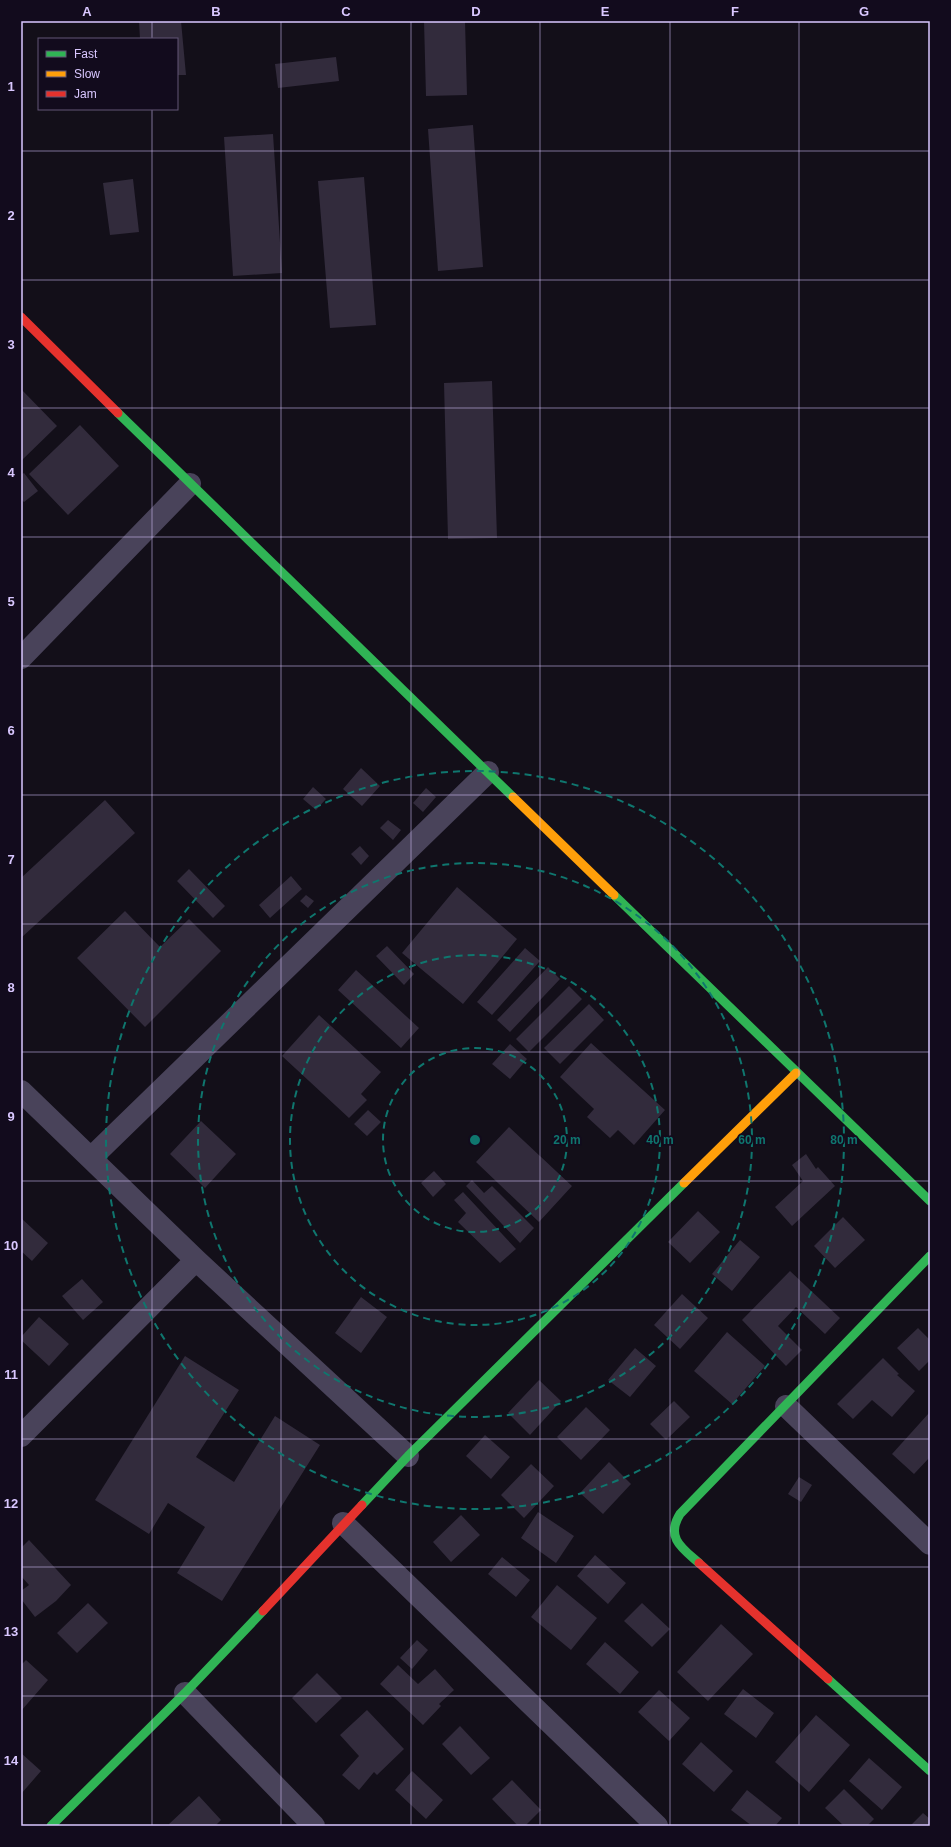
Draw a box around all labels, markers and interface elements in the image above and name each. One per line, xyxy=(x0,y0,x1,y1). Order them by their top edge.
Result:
text: A xyxy=(82,4,92,19)
text: B xyxy=(211,4,221,19)
text: C xyxy=(341,4,351,19)
text: D xyxy=(471,4,481,19)
text: E xyxy=(601,4,610,19)
text: F xyxy=(731,4,739,19)
text: G xyxy=(859,4,869,19)
legend xyxy=(38,38,178,110)
text: Fast xyxy=(74,47,98,61)
text: Slow xyxy=(74,67,100,81)
text: 1 xyxy=(7,79,15,94)
text: Jam xyxy=(74,87,97,101)
text: 2 xyxy=(7,208,15,223)
text: 3 xyxy=(7,337,15,352)
text: 4 xyxy=(7,465,15,480)
text: 5 xyxy=(7,594,15,609)
text: 6 xyxy=(7,723,15,738)
text: 7 xyxy=(7,852,15,867)
text: 8 xyxy=(7,980,15,995)
text: 9 xyxy=(7,1109,15,1124)
centre of rings xyxy=(468,1133,482,1147)
text: 20 m xyxy=(553,1133,581,1147)
text: 40 m xyxy=(646,1133,674,1147)
text: 60 m xyxy=(738,1133,766,1147)
text: 80 m xyxy=(830,1133,858,1147)
text: 10 xyxy=(4,1238,18,1253)
text: 11 xyxy=(4,1367,18,1382)
text: 12 xyxy=(4,1496,18,1511)
text: 13 xyxy=(4,1624,18,1639)
text: 14 xyxy=(4,1753,19,1768)

